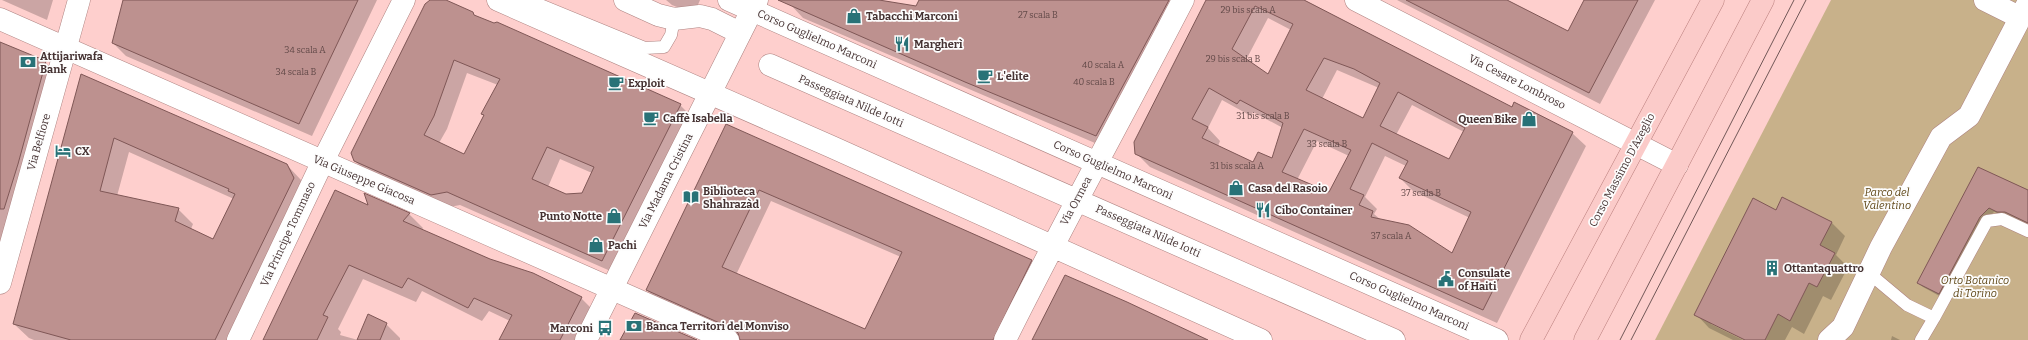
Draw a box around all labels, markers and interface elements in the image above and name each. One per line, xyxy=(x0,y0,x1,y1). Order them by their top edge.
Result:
house number: 29 bis scala A xyxy=(1220,5,1276,15)
street label: Corso Guglielmo Marconi xyxy=(755,7,879,72)
shop icon: Tabacchi Marconi xyxy=(845,7,863,25)
place label: Tabacchi Marconi xyxy=(866,10,958,23)
house number: 27 scala B xyxy=(1018,10,1058,20)
restaurant icon: Margherì xyxy=(893,35,911,53)
place label: Margherì xyxy=(914,38,963,51)
house number: 34 scala A xyxy=(284,45,326,55)
place label: Attijariwafa Bank xyxy=(40,50,104,76)
street label: Via Cesare Lombroso xyxy=(1466,52,1568,112)
bank icon: Attijariwafa Bank xyxy=(19,53,37,71)
house number: 29 bis scala B xyxy=(1206,54,1261,64)
house number: 40 scala A xyxy=(1082,60,1125,70)
house number: 34 scala B xyxy=(276,67,317,77)
cafe icon: L'elite xyxy=(976,67,994,85)
place label: L'elite xyxy=(997,70,1029,83)
street label: Passeggiata Nilde Iotti xyxy=(797,72,906,130)
cafe icon: Exploit xyxy=(607,74,625,92)
place label: Exploit xyxy=(628,77,665,90)
house number: 40 scala B xyxy=(1073,77,1115,87)
cafe icon: Caffè Isabella xyxy=(642,109,660,127)
shop icon: Queen Bike xyxy=(1520,110,1538,128)
house number: 31 bis scala B xyxy=(1236,111,1290,121)
street label: Corso Massimo D'Azeglio xyxy=(1586,111,1658,229)
street label: Via Belfiore xyxy=(25,112,53,172)
place label: Caffè Isabella xyxy=(663,112,733,125)
place label: Queen Bike xyxy=(1458,113,1517,126)
street label: Via Madama Cristina xyxy=(636,131,696,231)
street label: Corso Guglielmo Marconi xyxy=(1051,138,1175,203)
house number: 33 scala B xyxy=(1307,139,1347,149)
hotel icon: CX xyxy=(54,142,72,160)
place label: CX xyxy=(75,145,90,158)
street label: Via Giuseppe Giacosa xyxy=(311,153,417,207)
house number: 31 bis scala A xyxy=(1210,161,1265,171)
street label: Via Ormea xyxy=(1058,174,1094,228)
street label: Via Principe Tommaso xyxy=(258,179,318,289)
shop icon: Casa del Rasoio xyxy=(1227,179,1245,197)
place label: Casa del Rasoio xyxy=(1248,182,1328,195)
place label: Biblioteca Shahrazàd xyxy=(703,185,759,211)
park label: Parco del Valentino xyxy=(1863,186,1911,212)
library icon: Biblioteca Shahrazàd xyxy=(682,188,700,206)
house number: 37 scala B xyxy=(1401,188,1441,198)
restaurant icon: Cibo Container xyxy=(1254,201,1272,219)
street label: Passeggiata Nilde Iotti xyxy=(1094,202,1203,260)
place label: Cibo Container xyxy=(1275,204,1353,217)
shop icon: Punto Notte xyxy=(605,207,623,225)
place label: Punto Notte xyxy=(540,210,602,223)
house number: 37 scala A xyxy=(1371,231,1412,241)
shop icon: Pachi xyxy=(587,236,605,254)
place label: Pachi xyxy=(608,239,637,252)
building icon: Ottantaquattro xyxy=(1763,259,1781,277)
place label: Ottantaquattro xyxy=(1784,262,1864,275)
place label: Consulate of Haiti xyxy=(1458,267,1510,293)
street label: Corso Guglielmo Marconi xyxy=(1347,269,1471,334)
public building icon: Consulate of Haiti xyxy=(1437,270,1455,288)
park label: Orto Botanico di Torino xyxy=(1941,274,2009,300)
bank icon: Banca Territori del Monviso xyxy=(625,317,643,335)
bus stop icon: Marconi xyxy=(596,319,614,337)
place label: Banca Territori del Monviso xyxy=(646,320,789,333)
place label: Marconi xyxy=(550,322,593,335)

